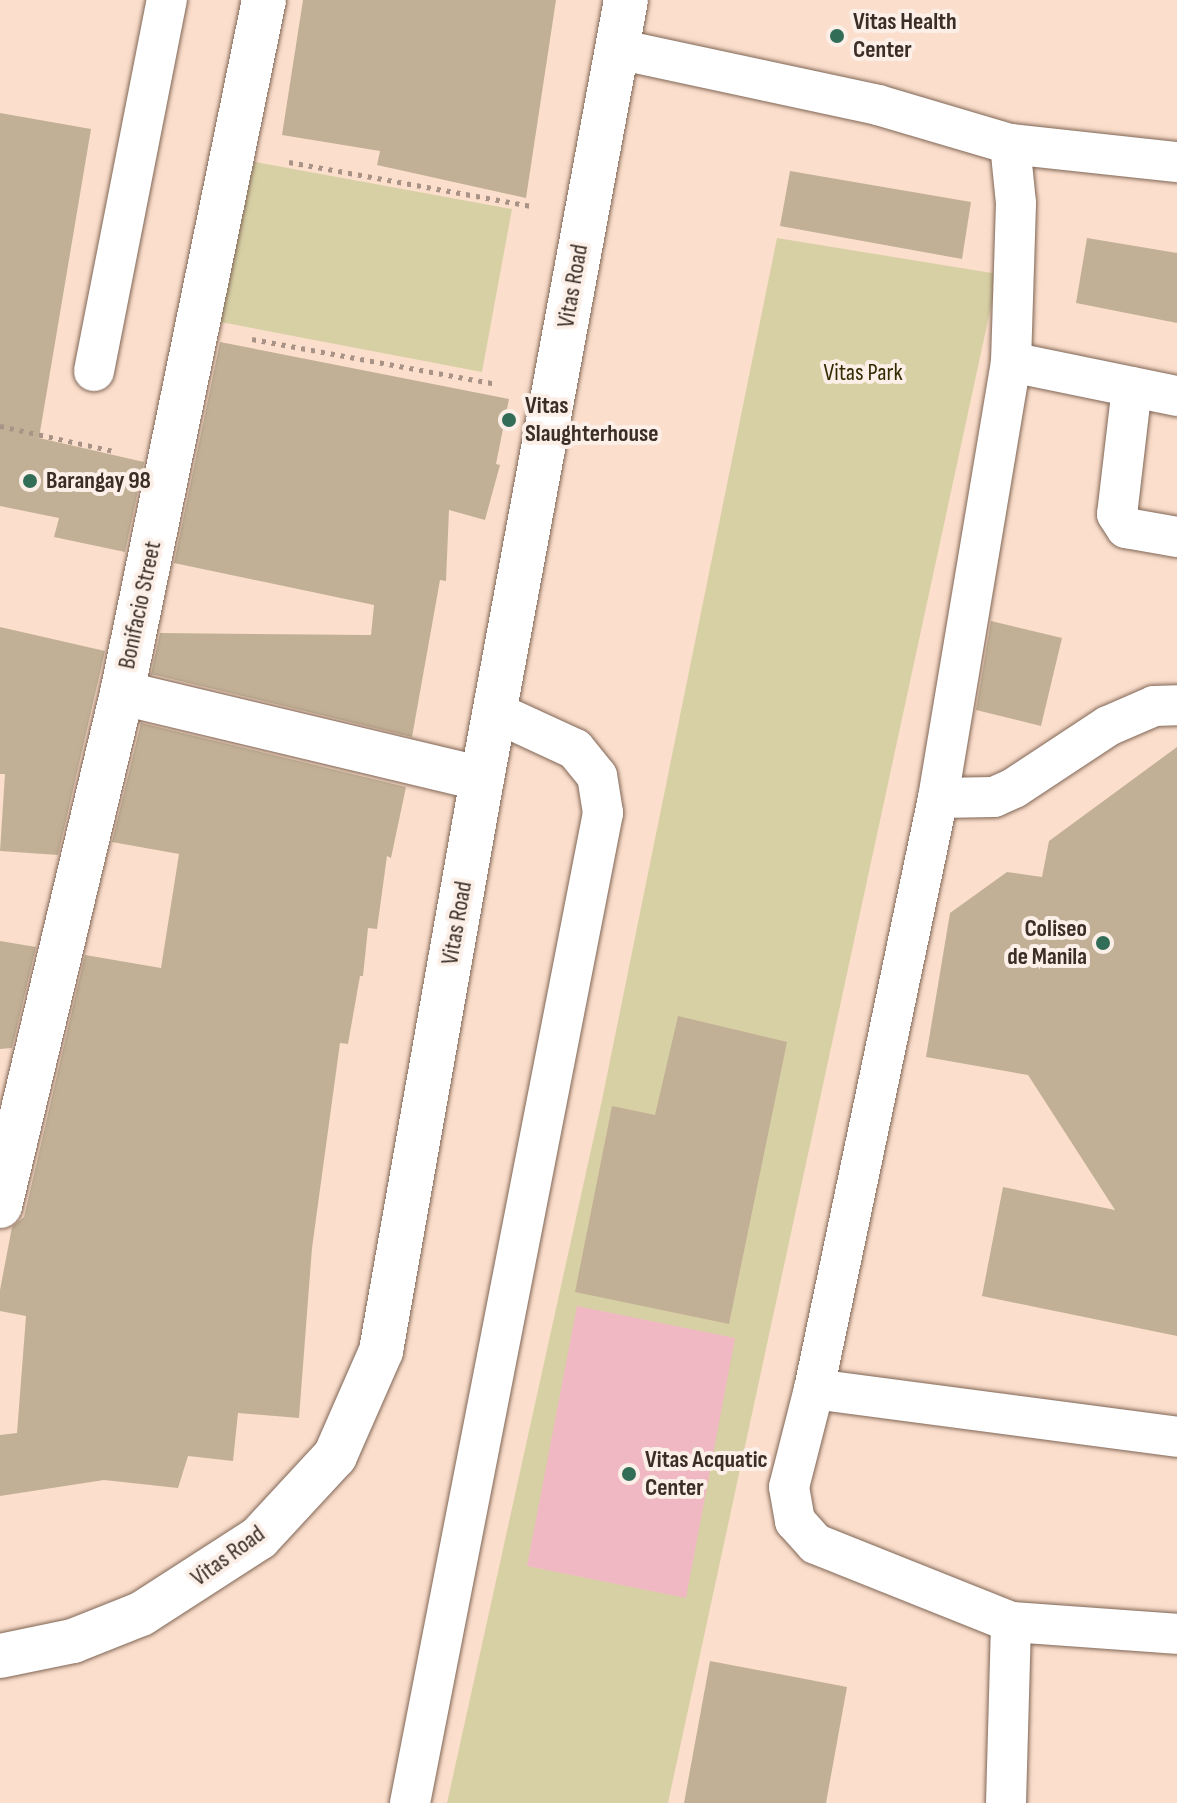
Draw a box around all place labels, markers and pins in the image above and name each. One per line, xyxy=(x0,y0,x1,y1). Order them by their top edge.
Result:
place label: Vitas Health Center xyxy=(853,8,957,64)
marker: Vitas Health Center xyxy=(828,27,846,45)
place label: Vitas Slaughterhouse xyxy=(525,392,658,448)
marker: Vitas Slaughterhouse xyxy=(500,411,518,429)
place label: Barangay 98 xyxy=(46,467,151,495)
marker: Barangay 98 xyxy=(21,472,39,490)
place label: Coliseo de Manila xyxy=(1007,915,1087,971)
marker: Coliseo de Manila xyxy=(1094,934,1112,952)
place label: Vitas Acquatic Center xyxy=(645,1446,768,1502)
marker: Vitas Acquatic Center xyxy=(620,1465,638,1483)

